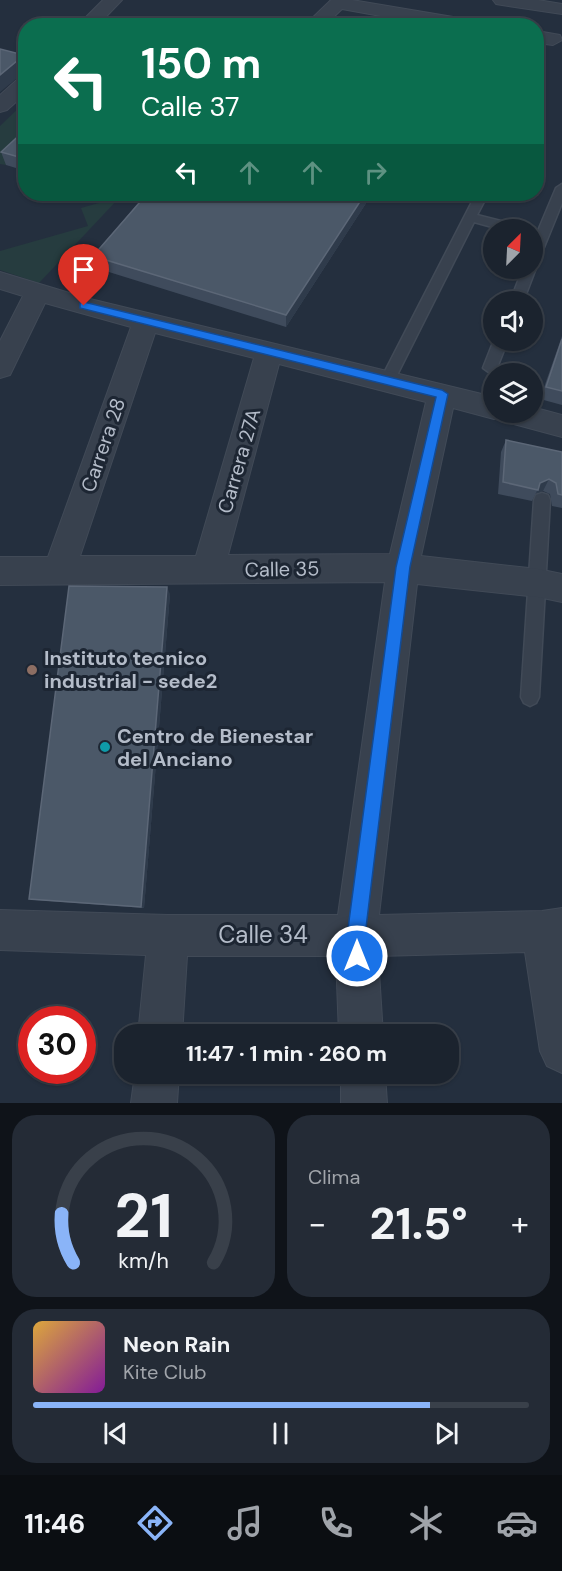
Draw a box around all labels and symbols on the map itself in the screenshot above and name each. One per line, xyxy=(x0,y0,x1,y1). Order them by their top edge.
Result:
north arrow xyxy=(483,219,543,279)
pin xyxy=(58,244,109,306)
street label: Carrera 28 xyxy=(75,394,131,496)
street label: Carrera 27A xyxy=(212,406,266,516)
street label: Calle 35 xyxy=(244,555,320,583)
place label: Instituto tecnico industrial - sede2 xyxy=(44,645,217,694)
marker: Instituto tecnico industrial - sede2 xyxy=(25,663,39,677)
place label: Centro de Bienestar del Anciano xyxy=(117,723,313,772)
marker: Centro de Bienestar del Anciano xyxy=(98,740,112,754)
street label: Calle 34 xyxy=(218,919,308,950)
position arrow xyxy=(325,924,389,988)
speed limit sign: 30 xyxy=(18,1006,96,1084)

